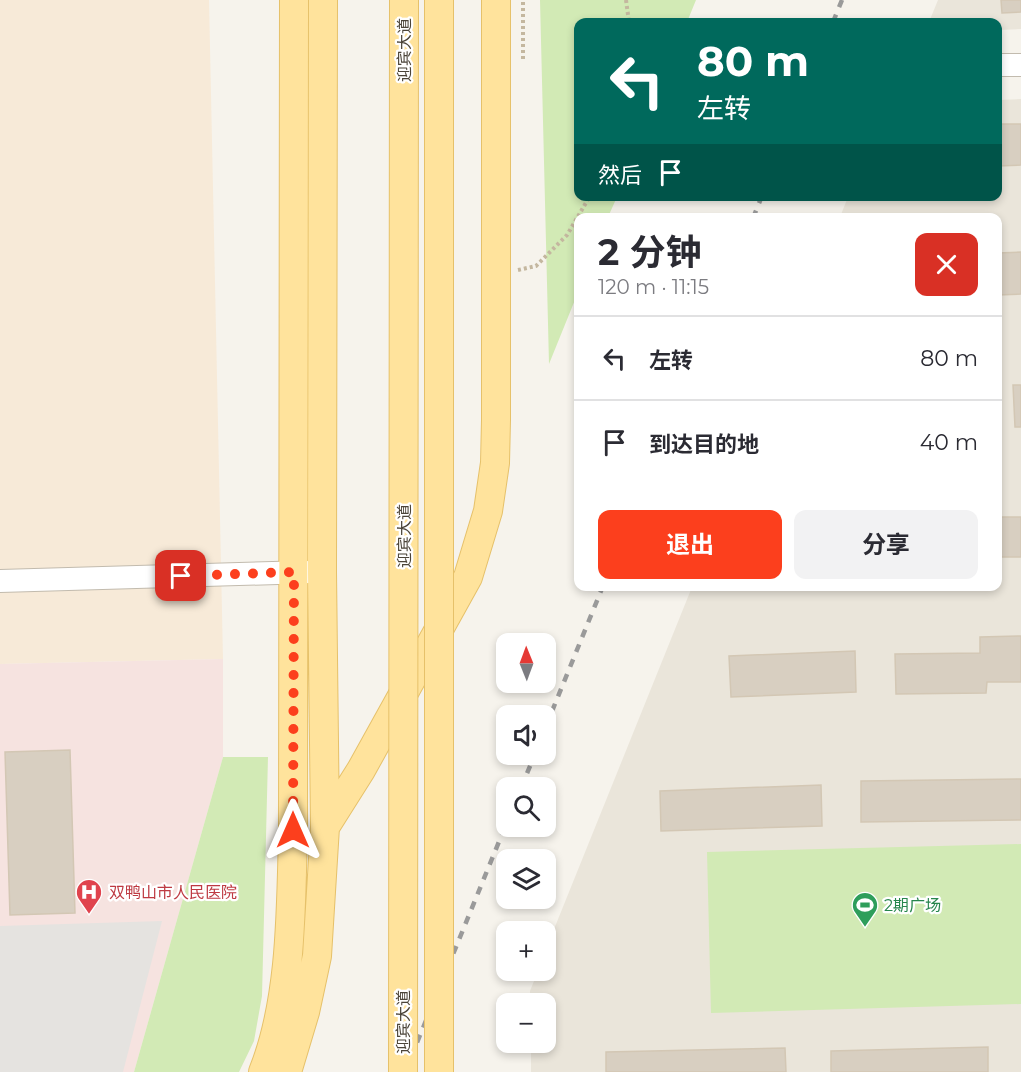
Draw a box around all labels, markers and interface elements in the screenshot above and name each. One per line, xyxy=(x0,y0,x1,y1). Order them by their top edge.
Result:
street label: 迎宾大道 xyxy=(395,18,414,82)
text: 80 m xyxy=(697,35,809,87)
icon: left xyxy=(598,42,676,120)
text: 左转 xyxy=(697,92,751,125)
icon: arrive xyxy=(654,156,687,189)
text: 然后 xyxy=(598,162,642,189)
text: 2 分钟 xyxy=(598,230,701,274)
button: close xyxy=(915,233,978,296)
text: 120 m · 11:15 xyxy=(598,275,709,299)
icon: left xyxy=(598,342,631,375)
text: 80 m xyxy=(920,345,978,372)
text: 左转 xyxy=(649,347,693,374)
icon: arrive xyxy=(598,426,631,459)
text: 40 m xyxy=(920,429,978,456)
text: 到达目的地 xyxy=(649,431,759,458)
street label: 迎宾大道 xyxy=(395,504,414,568)
button: 退出 xyxy=(598,510,782,579)
button: 分享 xyxy=(794,510,978,579)
pin xyxy=(155,550,206,601)
icon: arrive xyxy=(164,559,197,592)
north arrow xyxy=(496,633,556,693)
map controls xyxy=(496,633,556,1053)
button: sound xyxy=(496,705,556,765)
button: search xyxy=(496,777,556,837)
position arrow xyxy=(261,798,325,862)
button: layers xyxy=(496,849,556,909)
hospital icon: 双鸭山市人民医院 xyxy=(74,877,104,915)
place label: 双鸭山市人民医院 xyxy=(109,883,237,902)
sports icon: 2期广场 xyxy=(850,890,880,928)
place label: 2期广场 xyxy=(884,896,941,915)
button: + xyxy=(496,921,556,981)
street label: 迎宾大道 xyxy=(394,990,413,1054)
button: − xyxy=(496,993,556,1053)

